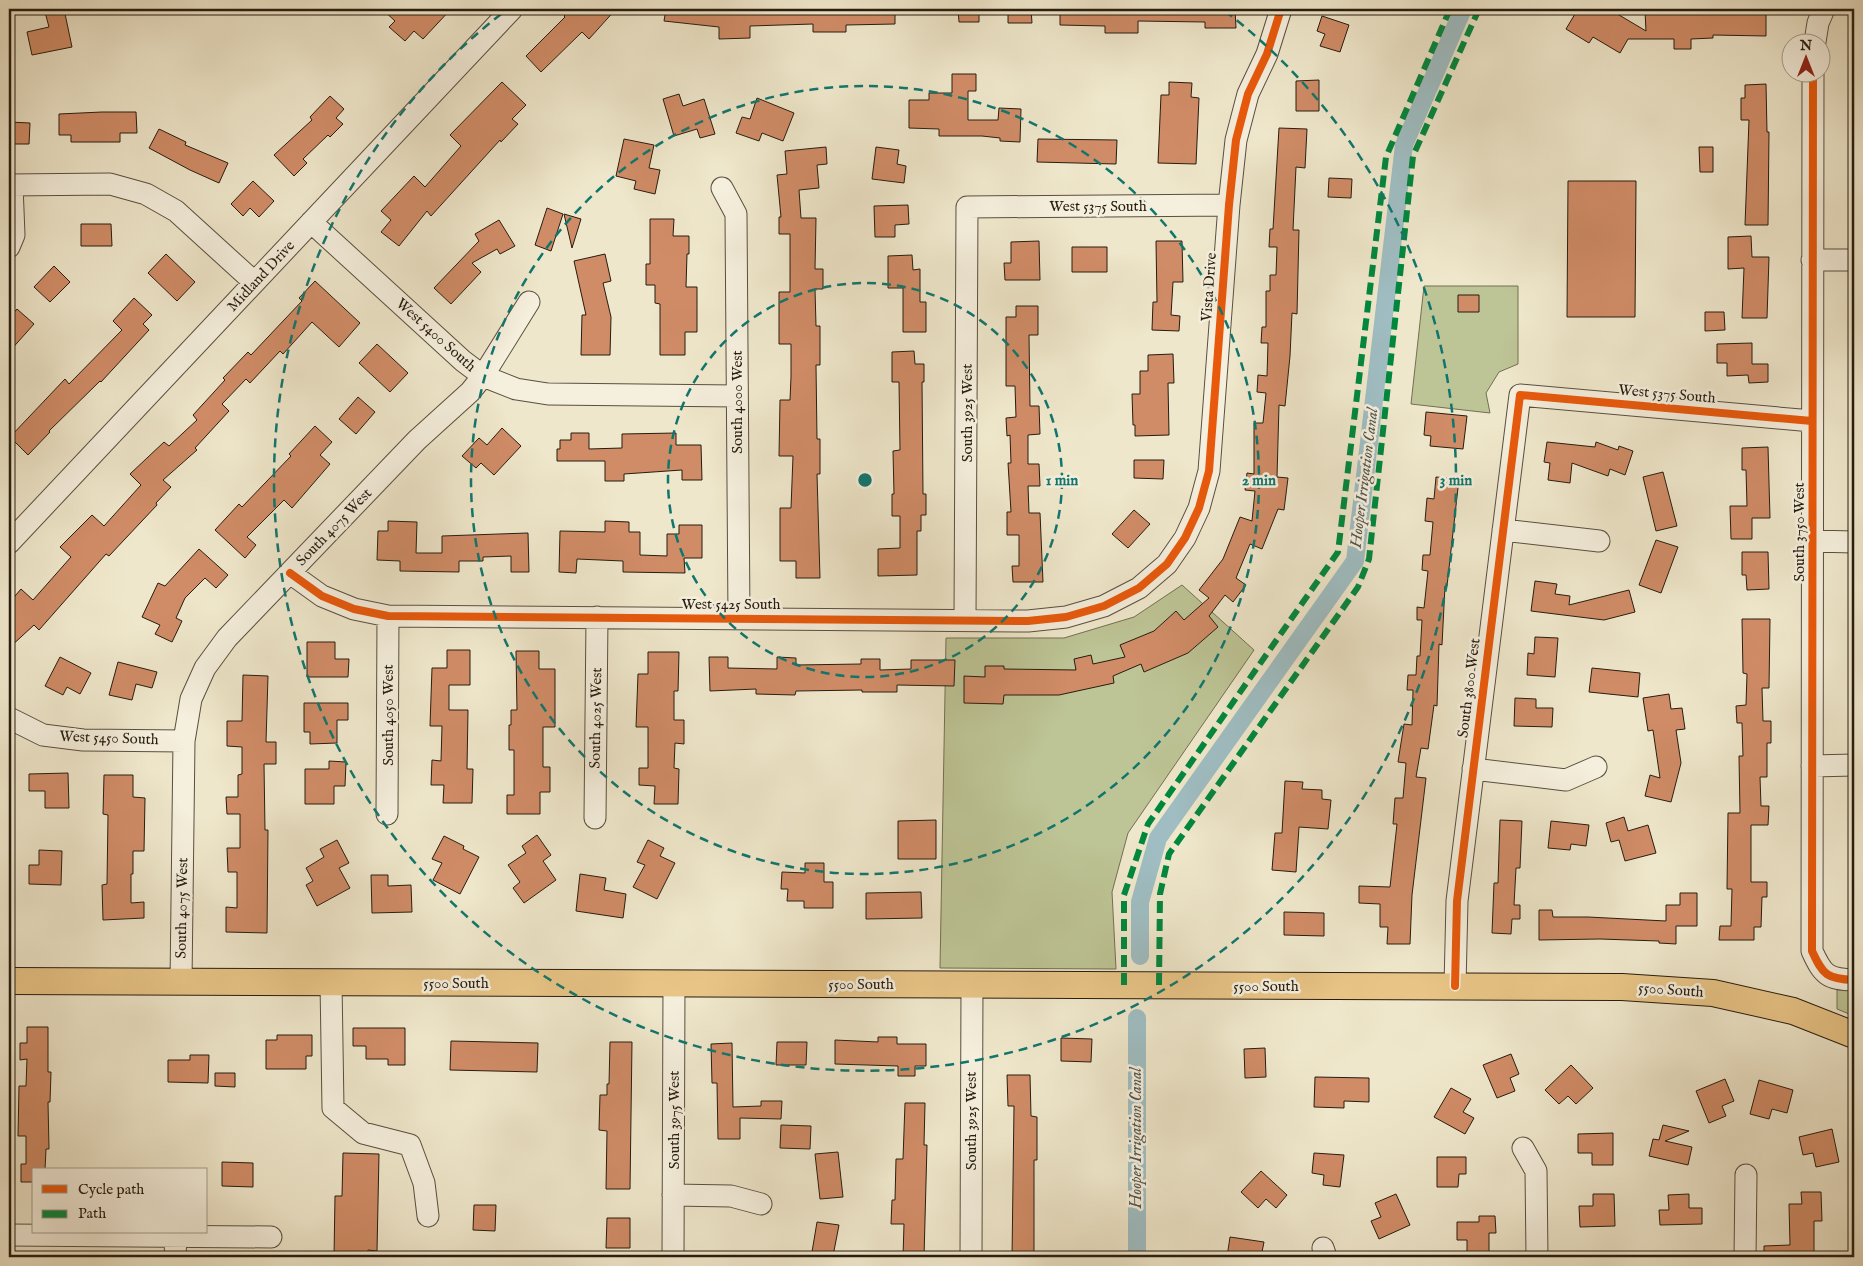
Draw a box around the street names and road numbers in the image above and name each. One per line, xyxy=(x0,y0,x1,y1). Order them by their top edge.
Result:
street label: West 5375 South xyxy=(1049,197,1147,216)
street label: Midland Drive xyxy=(223,236,299,316)
street label: Vista Drive xyxy=(1197,252,1221,323)
street label: West 5400 South xyxy=(392,294,480,376)
street label: South 4000 West xyxy=(728,350,747,454)
street label: South 3925 West xyxy=(958,364,977,462)
street label: West 5375 South xyxy=(1618,380,1716,408)
street label: South 3750 West xyxy=(1790,482,1809,582)
street label: South 4075 West xyxy=(292,484,376,570)
street label: West 5425 South xyxy=(681,595,781,614)
street label: South 3800 West xyxy=(1453,637,1485,739)
street label: South 4050 West xyxy=(379,664,398,766)
street label: South 4025 West xyxy=(586,667,606,769)
street label: West 5450 South xyxy=(59,727,159,749)
street label: South 4075 West xyxy=(172,857,192,959)
street label: 5500 South xyxy=(423,974,489,993)
street label: 5500 South xyxy=(828,975,894,994)
street label: 5500 South xyxy=(1233,977,1299,996)
street label: 5500 South xyxy=(1638,978,1704,1002)
street label: South 3975 West xyxy=(665,1071,684,1169)
street label: South 3925 West xyxy=(962,1072,981,1170)

